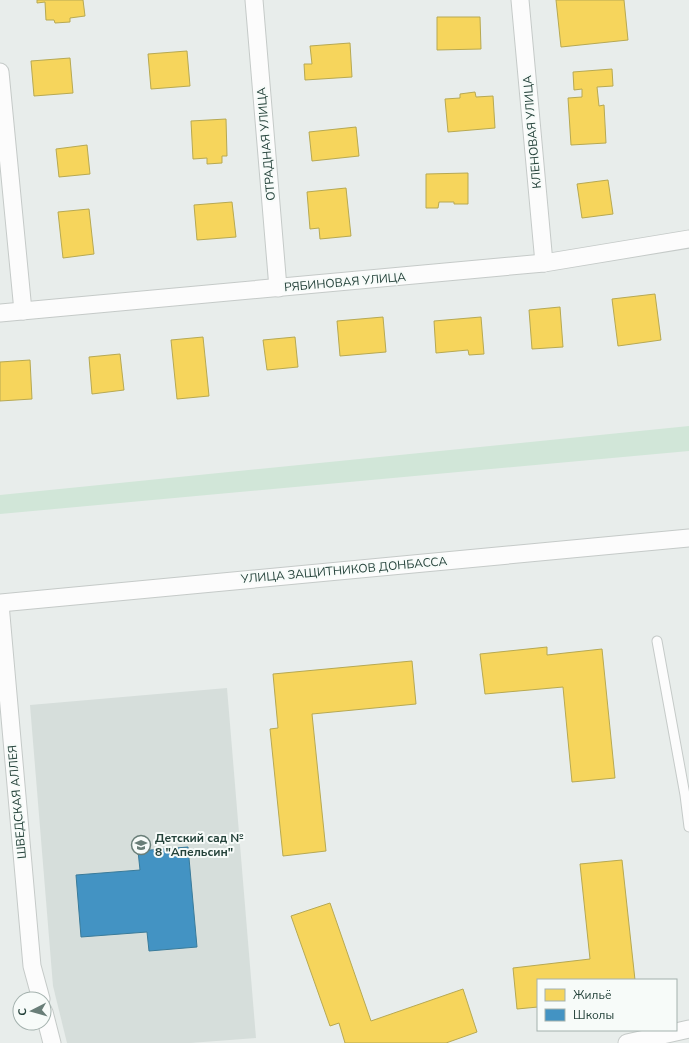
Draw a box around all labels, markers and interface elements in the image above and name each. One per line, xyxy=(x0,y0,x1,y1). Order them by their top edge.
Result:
street label: КЛЕНОВАЯ УЛИЦА xyxy=(519,75,545,189)
street label: ОТРАДНАЯ УЛИЦА xyxy=(253,87,279,201)
street label: РЯБИНОВАЯ УЛИЦА xyxy=(283,269,407,295)
street label: УЛИЦА ЗАЩИТНИКОВ ДОНБАССА xyxy=(239,553,448,587)
street label: ШВЕДСКАЯ АЛЛЕЯ xyxy=(4,744,30,860)
place label: Детский сад № 8 "Апельсин" xyxy=(155,830,244,860)
school or university icon: Детский сад № 8 "Апельсин" xyxy=(130,834,152,856)
legend xyxy=(537,979,677,1031)
text: Жильё xyxy=(573,987,611,1003)
north arrow xyxy=(12,991,52,1031)
text: С xyxy=(15,1007,30,1016)
text: Школы xyxy=(573,1007,614,1023)

